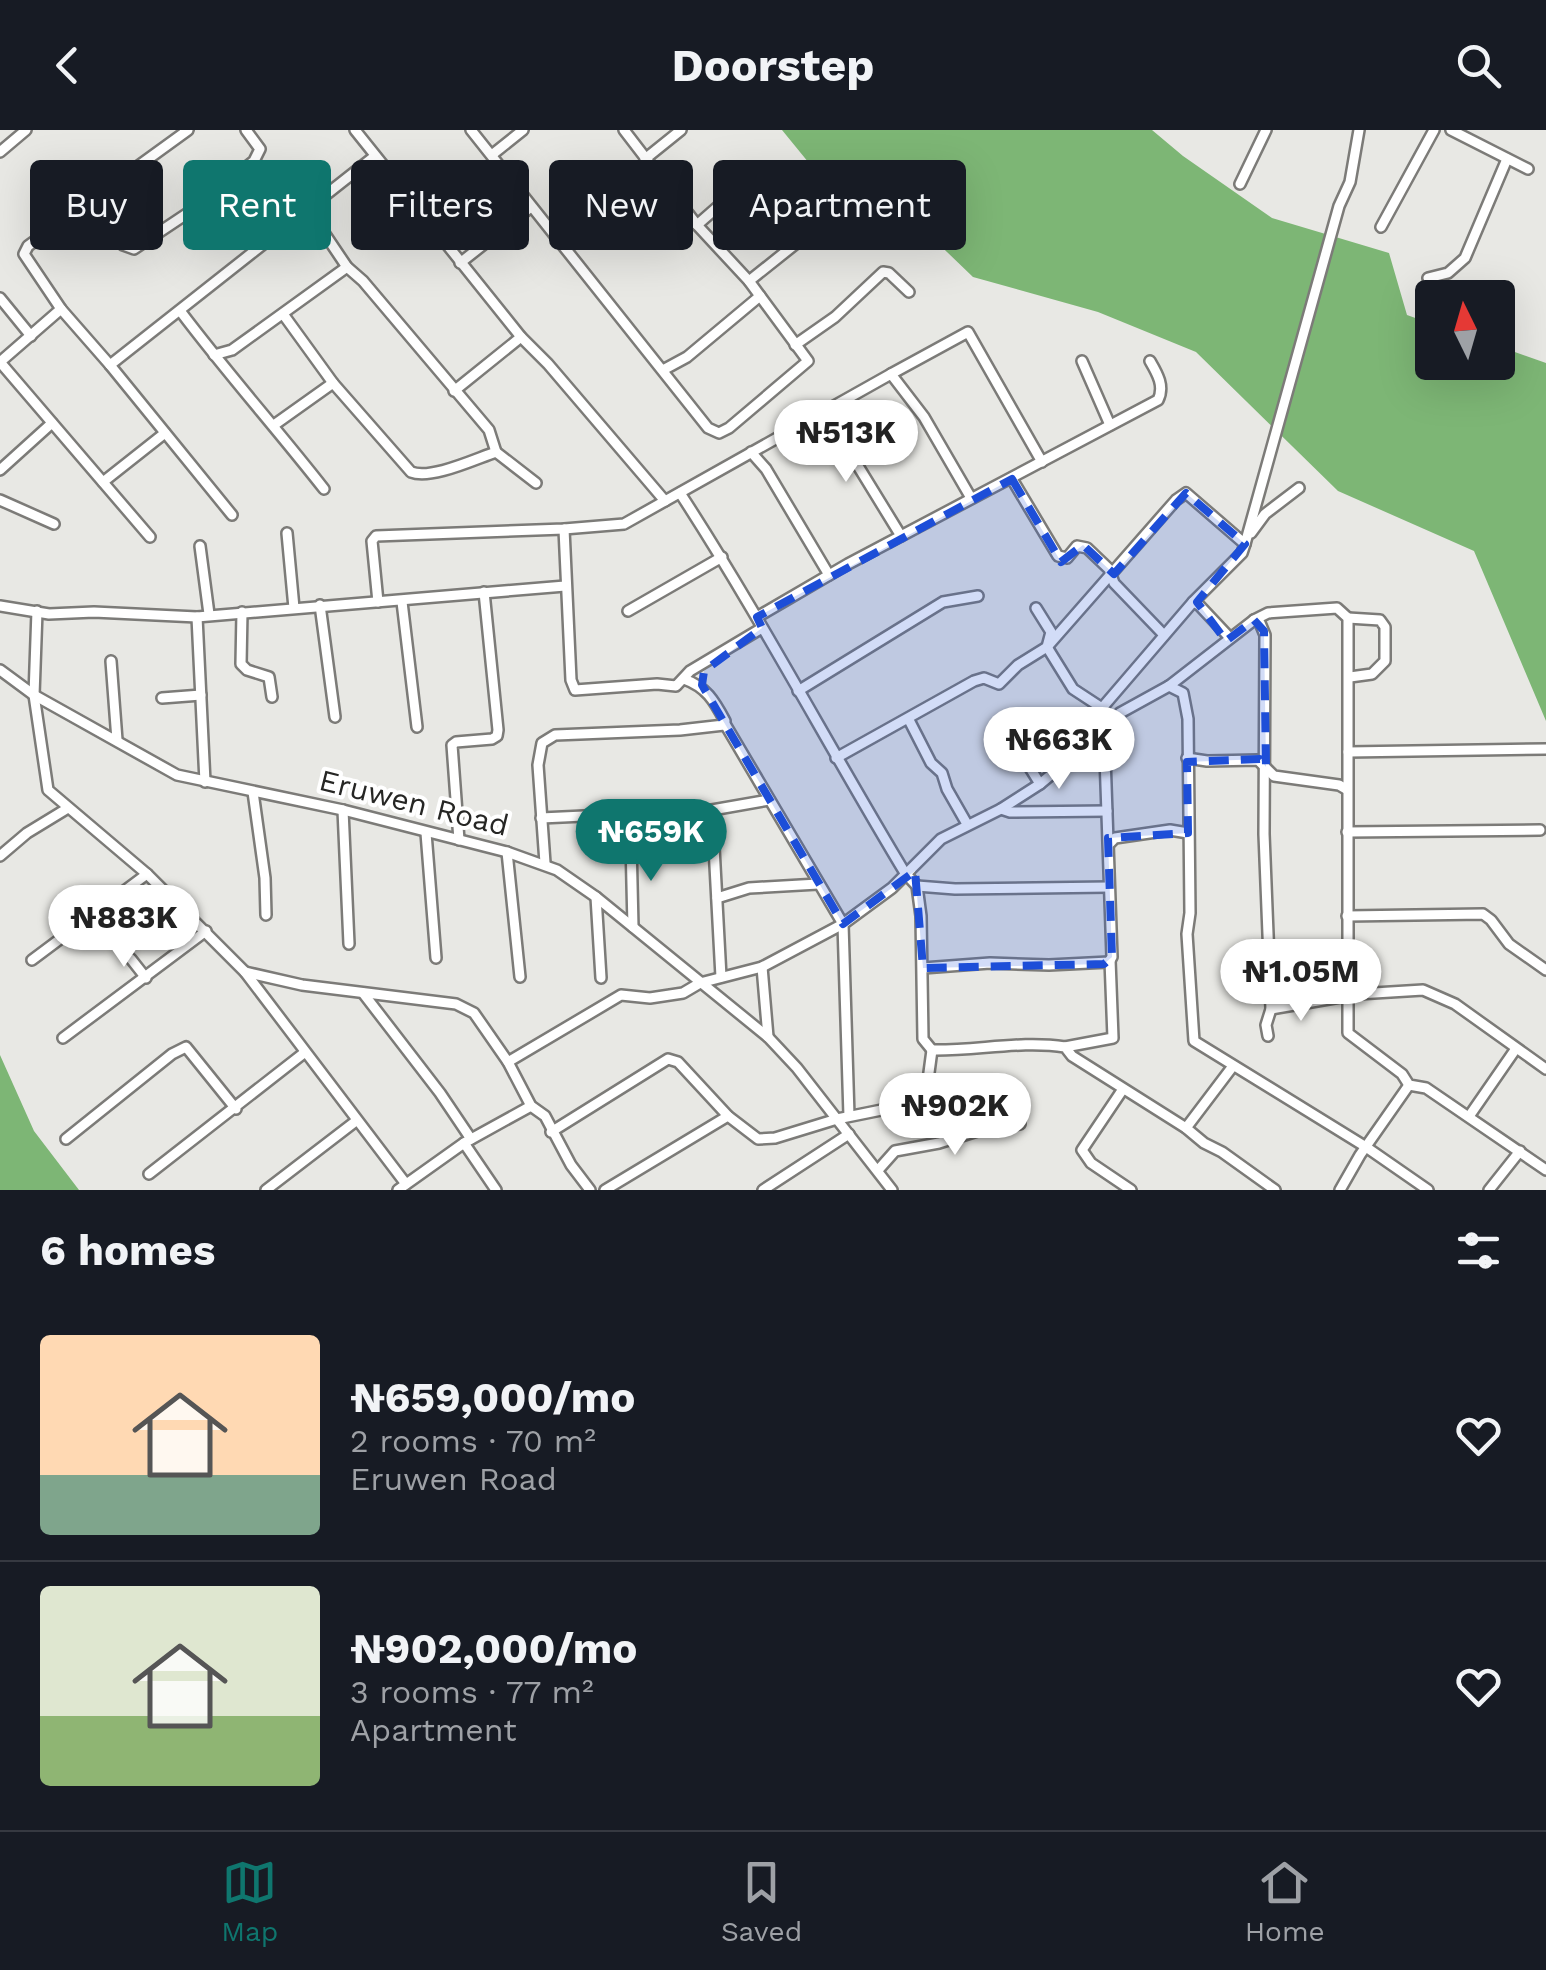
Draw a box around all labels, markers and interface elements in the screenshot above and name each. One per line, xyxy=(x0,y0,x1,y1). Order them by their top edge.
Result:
icon: back xyxy=(40,38,95,93)
icon: search xyxy=(1451,38,1506,93)
text: Doorstep xyxy=(671,39,875,92)
chip: Buy xyxy=(30,160,163,250)
chip: Rent xyxy=(183,160,331,250)
chip: Filters xyxy=(351,160,529,250)
chip: New xyxy=(549,160,693,250)
chip: Apartment xyxy=(713,160,966,250)
north arrow xyxy=(1415,280,1515,380)
map controls xyxy=(1415,280,1515,380)
pin: ₦513K xyxy=(776,400,916,485)
text: ₦513K xyxy=(796,413,896,451)
pin: ₦663K xyxy=(989,707,1129,792)
text: ₦663K xyxy=(1006,720,1112,758)
street label: Eruwen Road xyxy=(316,762,512,843)
pin: ₦659K xyxy=(581,799,721,884)
text: ₦659K xyxy=(598,812,704,850)
pin: ₦883K xyxy=(54,885,194,970)
text: ₦883K xyxy=(70,898,178,936)
pin: ₦1.05M xyxy=(1220,939,1382,1024)
text: ₦1.05M xyxy=(1242,952,1360,990)
pin: ₦902K xyxy=(885,1073,1025,1158)
text: ₦902K xyxy=(901,1086,1009,1124)
icon: filters xyxy=(1451,1223,1506,1278)
text: 6 homes xyxy=(40,1226,215,1275)
text: ₦659,000/mo xyxy=(350,1373,635,1422)
icon: home xyxy=(120,1375,240,1495)
icon: heart xyxy=(1451,1408,1506,1463)
text: 2 rooms · 70 m² xyxy=(350,1422,596,1460)
text: Eruwen Road xyxy=(350,1460,557,1498)
text: ₦902,000/mo xyxy=(350,1624,637,1673)
icon: home xyxy=(120,1626,240,1746)
icon: heart xyxy=(1451,1659,1506,1714)
text: 3 rooms · 77 m² xyxy=(350,1673,594,1711)
text: Apartment xyxy=(350,1711,517,1749)
tab: Map xyxy=(221,1855,278,1948)
tab: Saved xyxy=(721,1855,802,1948)
tab: Home xyxy=(1245,1855,1325,1948)

